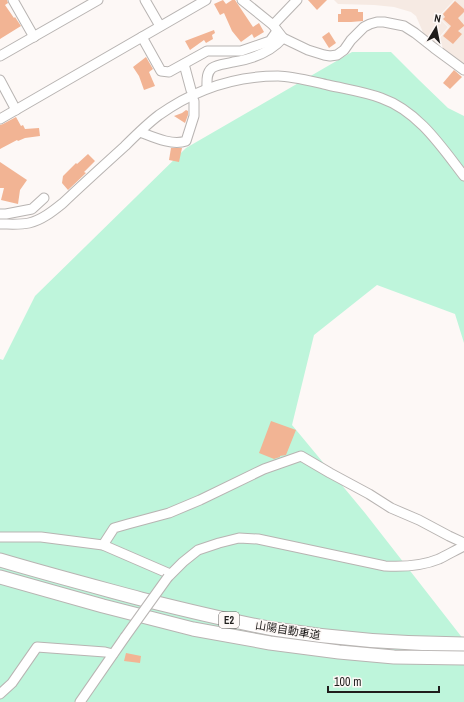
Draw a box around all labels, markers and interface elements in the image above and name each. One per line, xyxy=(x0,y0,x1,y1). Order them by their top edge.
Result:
north arrow xyxy=(416,8,456,48)
text: N xyxy=(433,11,442,26)
road number: E2 xyxy=(219,612,239,628)
street label: 山陽自動車道 xyxy=(254,618,322,642)
scale bar xyxy=(328,668,439,694)
text: 100 m xyxy=(334,674,361,690)

